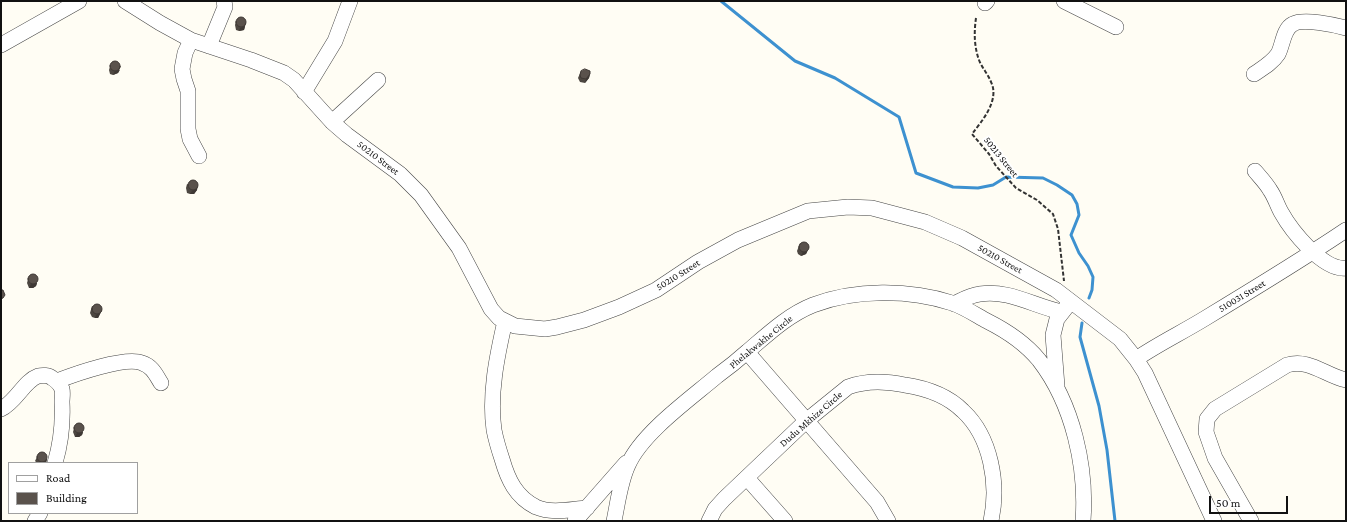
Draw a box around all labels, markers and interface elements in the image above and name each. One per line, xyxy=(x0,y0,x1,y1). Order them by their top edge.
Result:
street label: 50213 Street xyxy=(981,134,1021,180)
street label: 50210 Street xyxy=(355,138,401,178)
street label: 50210 Street xyxy=(976,242,1024,276)
street label: 50210 Street xyxy=(654,257,702,293)
street label: 510031 Street xyxy=(1216,277,1268,315)
street label: Phelakwakhe Circle xyxy=(727,313,795,371)
street label: Dudu Mkhize Circle xyxy=(777,389,845,449)
legend xyxy=(8,462,138,514)
text: Road xyxy=(46,471,70,485)
scale bar xyxy=(1211,488,1290,514)
text: Building xyxy=(46,491,87,505)
text: 50 m xyxy=(1216,496,1240,510)

